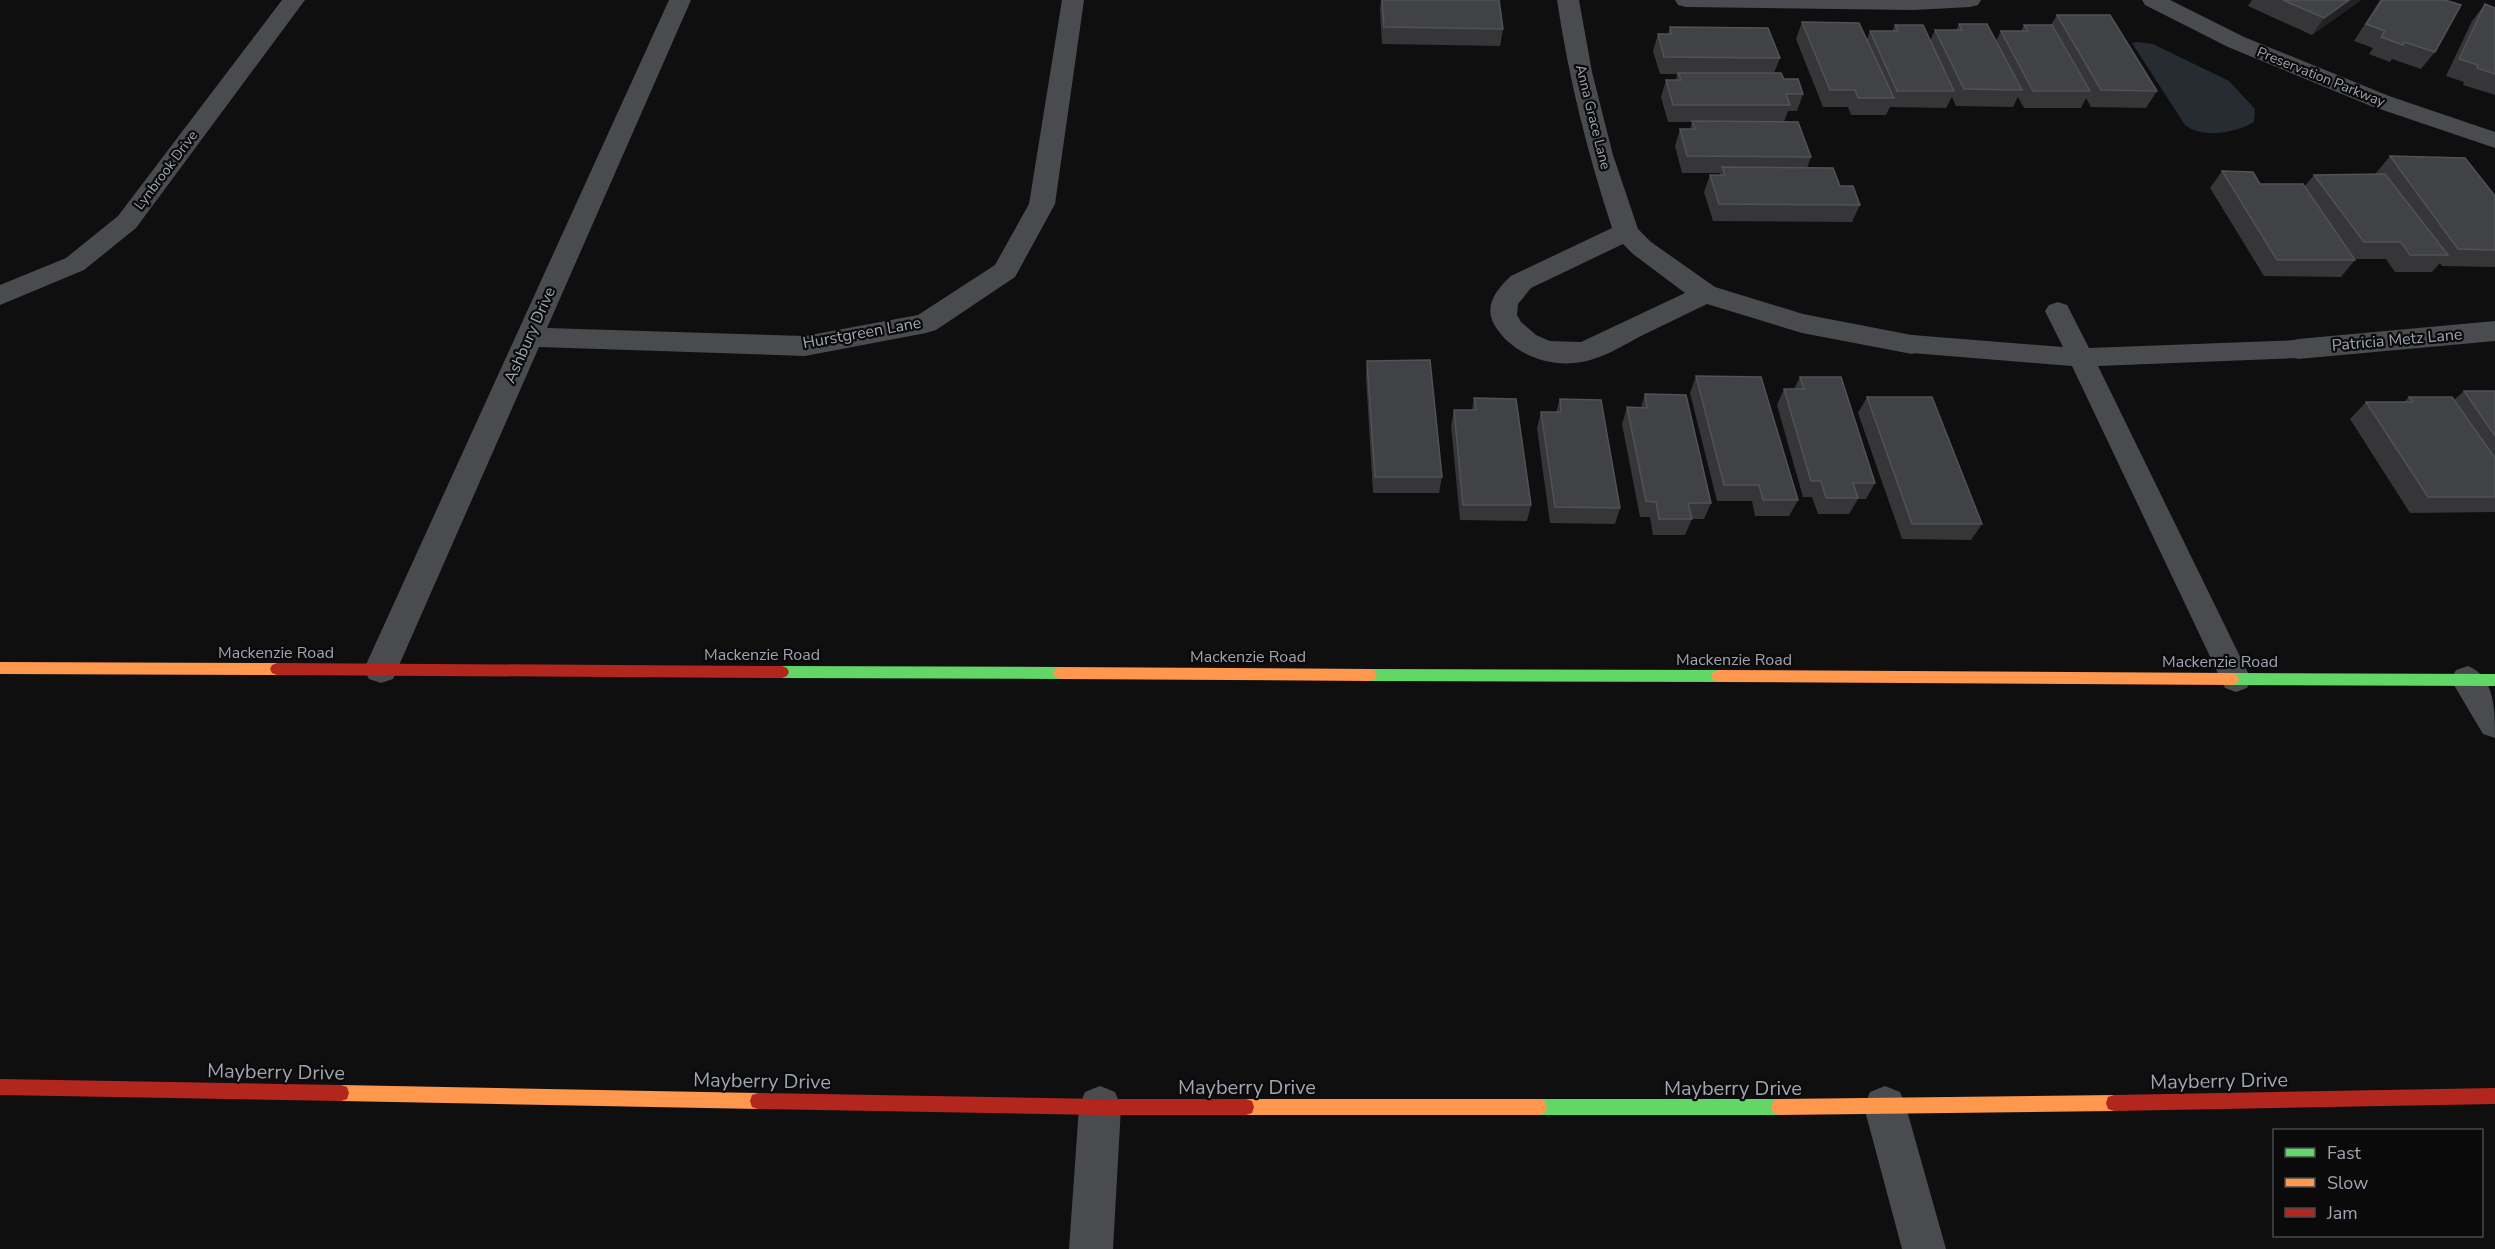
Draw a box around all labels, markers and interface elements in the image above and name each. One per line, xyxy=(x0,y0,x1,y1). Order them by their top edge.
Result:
street label: Preservation Parkway xyxy=(2254,43,2389,112)
street label: Anna Grace Lane xyxy=(1571,63,1615,171)
street label: Lynbrook Drive xyxy=(130,126,202,214)
street label: Ashbury Drive xyxy=(499,283,561,387)
street label: Hurstgreen Lane xyxy=(801,312,923,354)
street label: Patricia Metz Lane xyxy=(2331,323,2463,357)
street label: Mackenzie Road xyxy=(218,642,334,664)
street label: Mackenzie Road xyxy=(704,644,820,666)
street label: Mackenzie Road xyxy=(1190,646,1306,668)
street label: Mackenzie Road xyxy=(1676,649,1792,671)
street label: Mackenzie Road xyxy=(2162,651,2278,673)
street label: Mayberry Drive xyxy=(207,1057,345,1087)
street label: Mayberry Drive xyxy=(693,1066,831,1096)
street label: Mayberry Drive xyxy=(2150,1066,2288,1096)
street label: Mayberry Drive xyxy=(1178,1074,1316,1101)
street label: Mayberry Drive xyxy=(1664,1075,1802,1102)
legend xyxy=(2273,1129,2483,1237)
text: Fast xyxy=(2327,1141,2362,1165)
text: Slow xyxy=(2327,1171,2368,1195)
text: Jam xyxy=(2326,1201,2358,1225)

